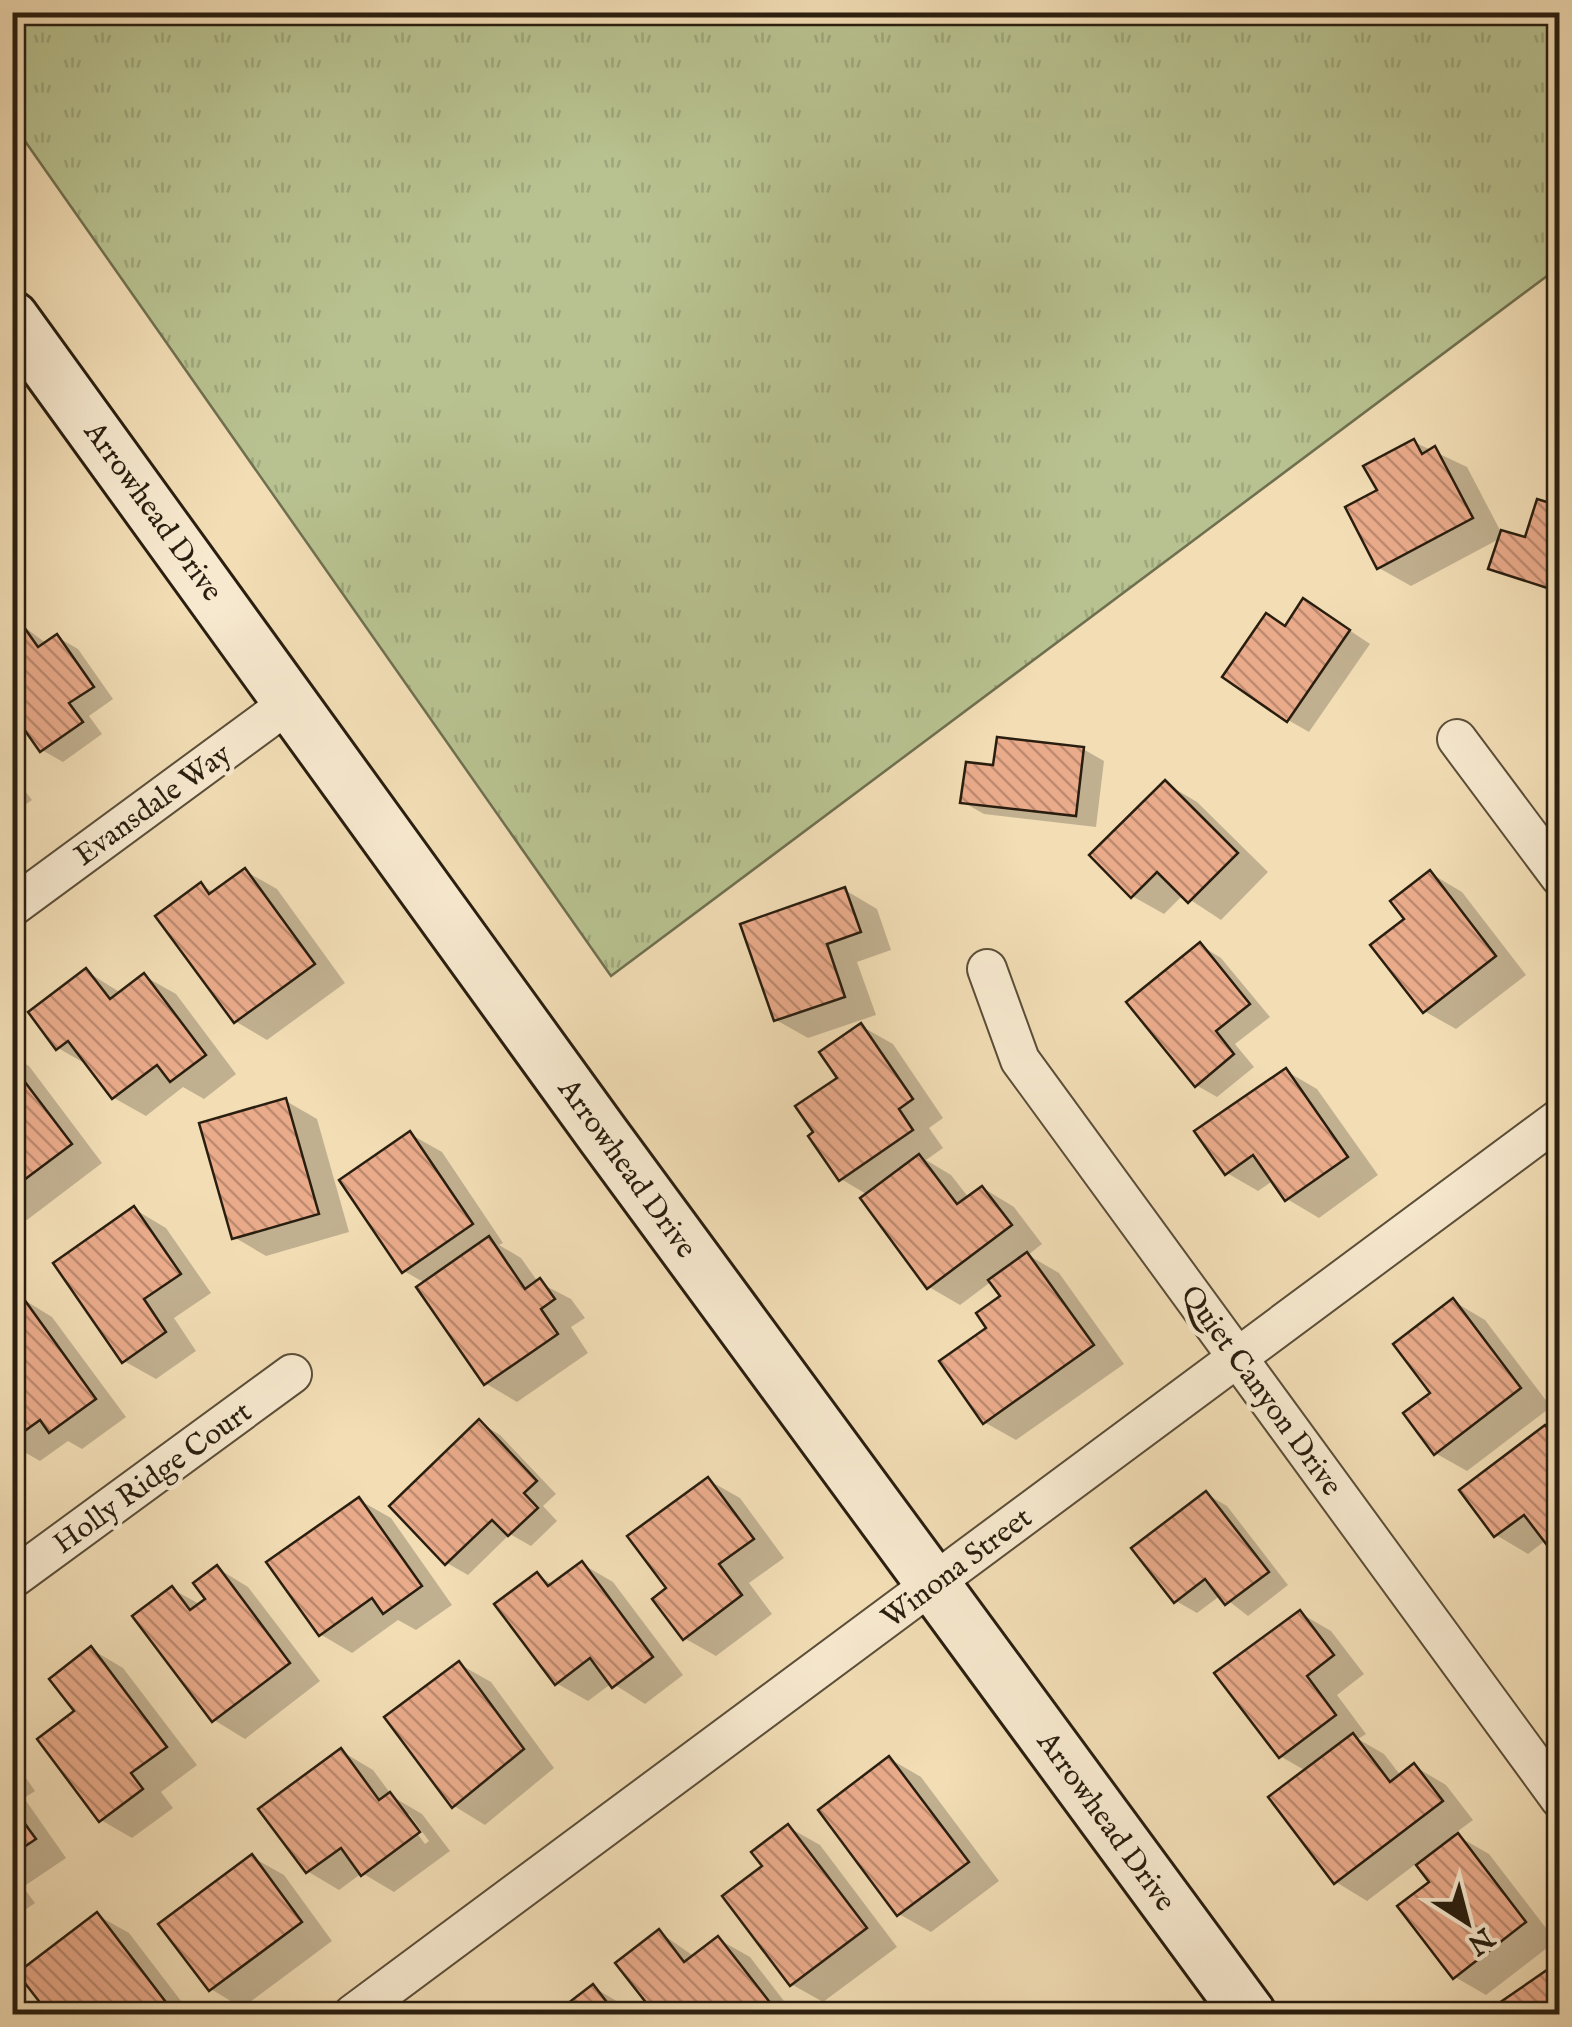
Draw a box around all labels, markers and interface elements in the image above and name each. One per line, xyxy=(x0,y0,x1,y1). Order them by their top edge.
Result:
street label: Arrowhead Drive xyxy=(74,414,230,609)
street label: Evansdale Way xyxy=(67,736,239,875)
street label: Arrowhead Drive xyxy=(548,1071,704,1266)
street label: Quiet Canyon Drive xyxy=(1171,1278,1350,1504)
street label: Holly Ridge Court xyxy=(46,1394,260,1563)
street label: Winona Street xyxy=(874,1500,1040,1638)
street label: Arrowhead Drive xyxy=(1027,1724,1183,1919)
north arrow xyxy=(1417,1872,1517,1972)
text: N xyxy=(1460,1918,1501,1961)

